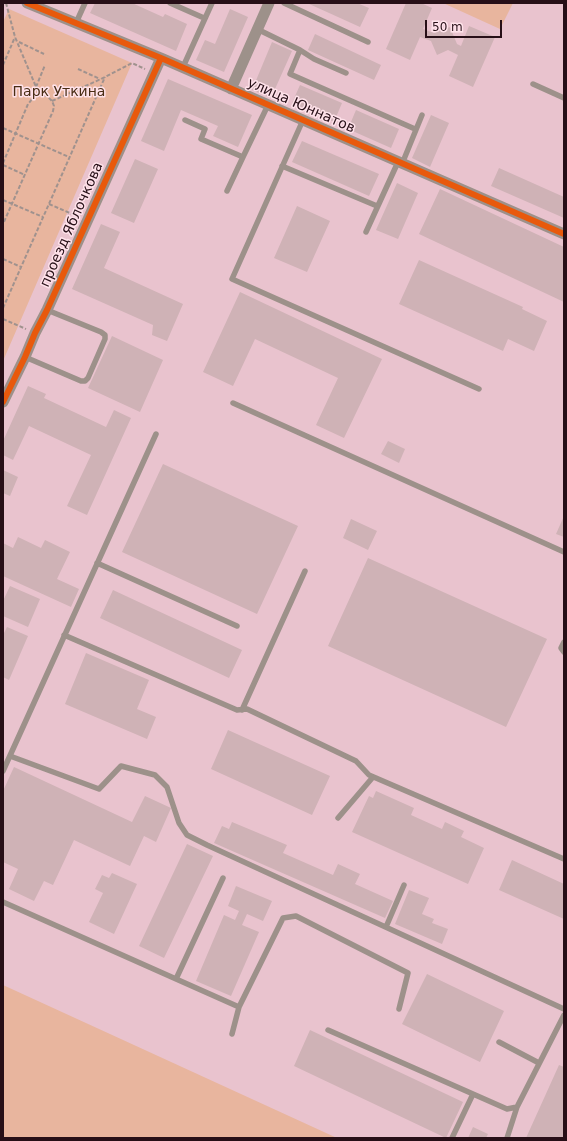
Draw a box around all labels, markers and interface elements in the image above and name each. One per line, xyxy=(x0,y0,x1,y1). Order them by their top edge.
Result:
scale bar xyxy=(427,12,504,38)
text: 50 m xyxy=(432,20,463,34)
street label: улица Юннатов xyxy=(245,75,357,137)
park label: Парк Уткина xyxy=(13,84,105,100)
street label: проезд Яблочкова xyxy=(37,160,107,290)

